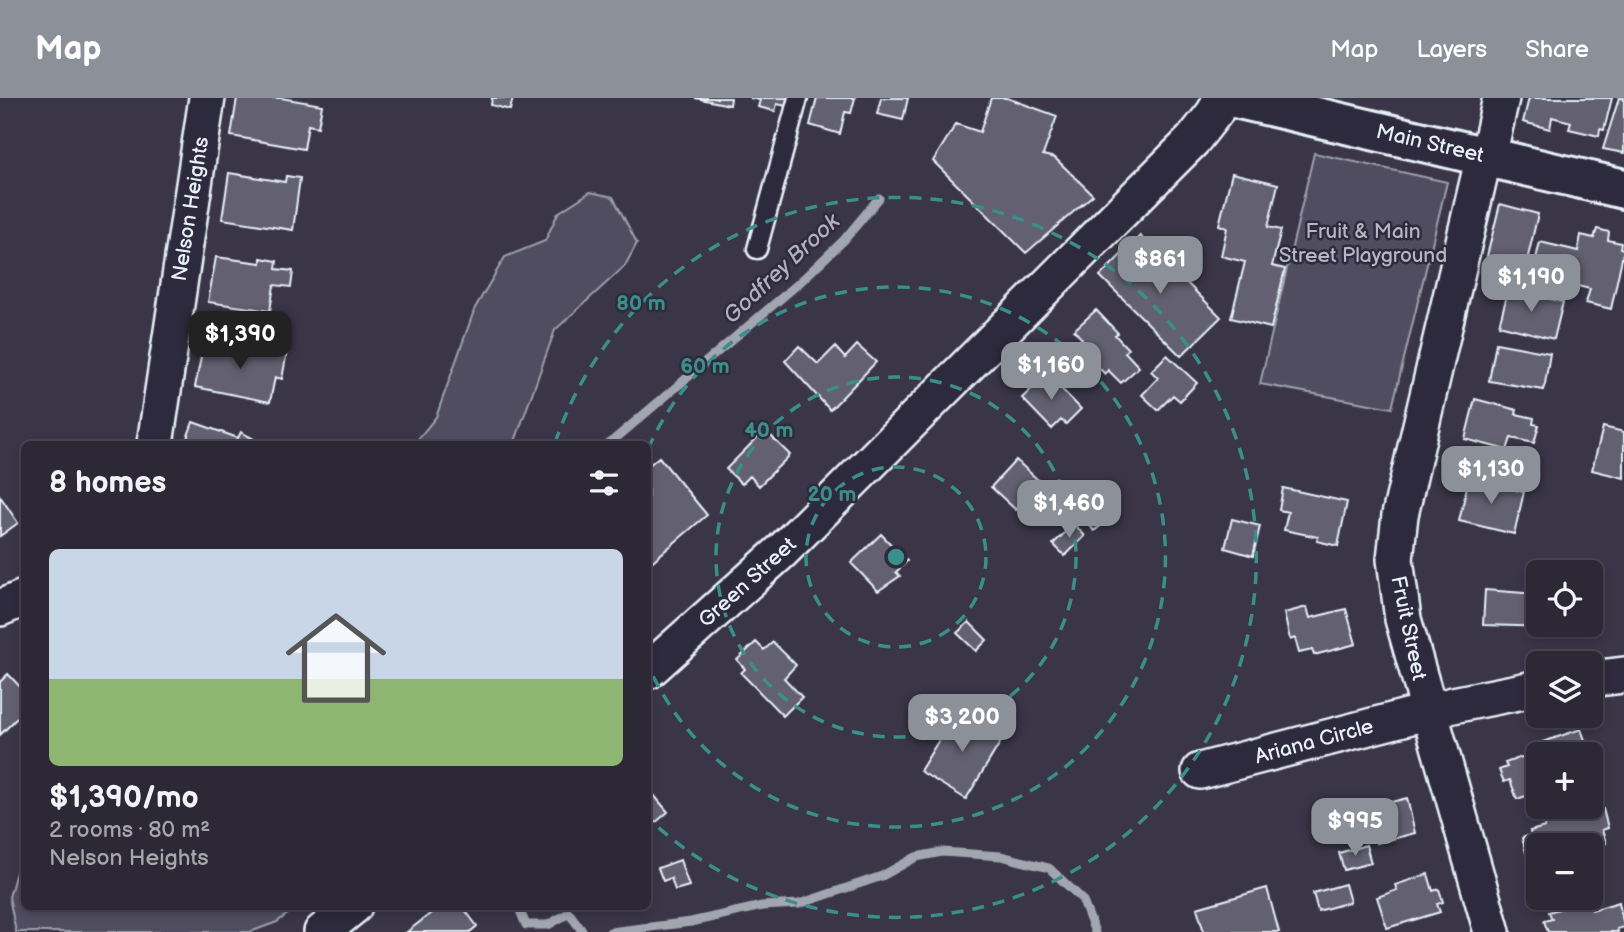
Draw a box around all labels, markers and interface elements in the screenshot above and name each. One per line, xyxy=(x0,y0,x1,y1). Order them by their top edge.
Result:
text: Map xyxy=(35,29,101,69)
text: Map xyxy=(1330,35,1378,64)
text: Layers xyxy=(1416,35,1487,64)
text: Share xyxy=(1525,35,1589,64)
street label: Main Street xyxy=(1374,119,1487,168)
street label: Nelson Heights xyxy=(167,135,214,283)
water label: Godfrey Brook xyxy=(718,207,846,330)
park label: Fruit & Main Street Playground xyxy=(1279,219,1447,268)
pin: $861 xyxy=(1119,236,1201,296)
text: $861 xyxy=(1134,245,1186,273)
pin: $1,190 xyxy=(1474,254,1588,314)
text: $1,190 xyxy=(1497,263,1565,291)
text: 80 m xyxy=(616,291,666,316)
pin: $1,390 xyxy=(183,312,297,371)
text: $1,390 xyxy=(204,320,276,348)
pin: $1,160 xyxy=(994,342,1108,402)
text: $1,160 xyxy=(1017,351,1085,379)
text: 60 m xyxy=(680,354,730,379)
text: 40 m xyxy=(744,418,794,443)
pin: $1,130 xyxy=(1434,446,1548,506)
text: $1,130 xyxy=(1457,455,1525,483)
icon: filters xyxy=(585,464,623,502)
text: 8 homes xyxy=(49,465,166,501)
pin: $1,460 xyxy=(1012,480,1126,540)
text: 20 m xyxy=(808,482,856,507)
text: $1,460 xyxy=(1033,489,1105,517)
street label: Green Street xyxy=(693,532,802,633)
centre of rings xyxy=(884,545,908,569)
map controls xyxy=(1526,560,1603,910)
button: locate xyxy=(1526,560,1603,637)
street label: Fruit Street xyxy=(1385,574,1432,683)
icon: home xyxy=(273,595,399,721)
button: layers xyxy=(1526,651,1603,728)
pin: $3,200 xyxy=(905,694,1019,754)
text: $3,200 xyxy=(924,703,1000,731)
street label: Ariana Circle xyxy=(1252,714,1376,769)
button: + xyxy=(1526,742,1603,819)
text: $1,390/mo xyxy=(49,780,199,816)
pin: $995 xyxy=(1314,798,1396,858)
text: $995 xyxy=(1327,807,1383,835)
text: 2 rooms · 80 m² xyxy=(49,816,210,844)
button: − xyxy=(1526,833,1603,910)
text: Nelson Heights xyxy=(49,844,209,872)

